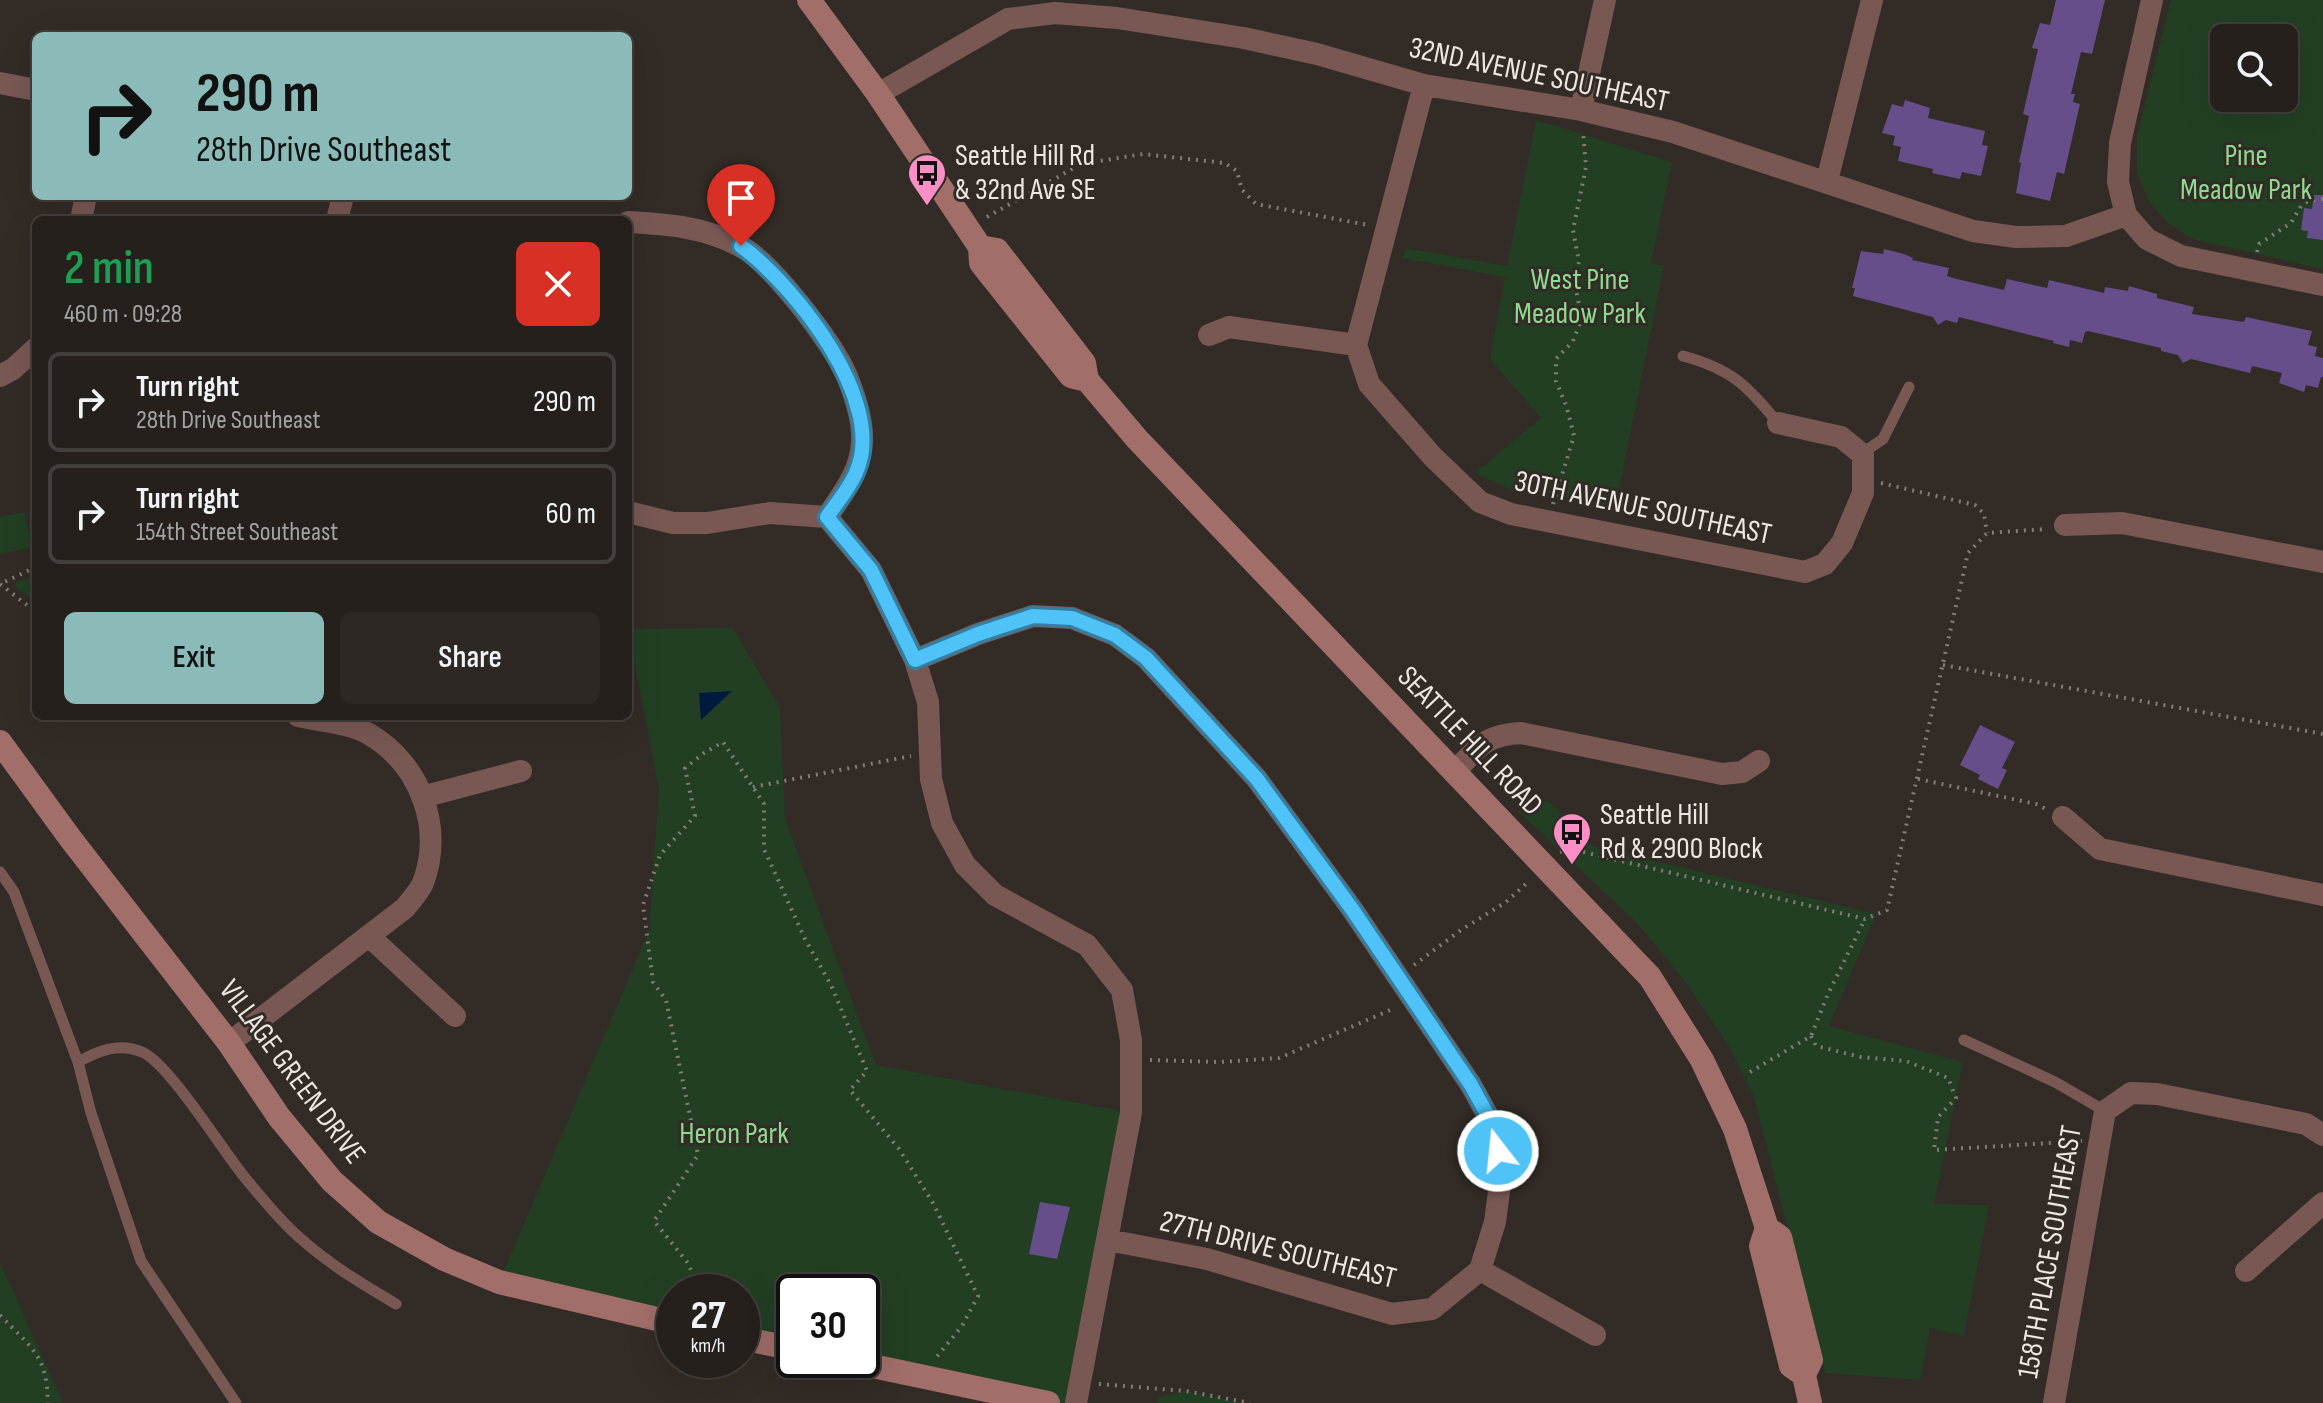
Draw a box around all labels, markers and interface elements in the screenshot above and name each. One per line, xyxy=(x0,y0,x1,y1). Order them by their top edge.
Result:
map controls xyxy=(2210,24,2298,112)
button: search xyxy=(2210,24,2298,112)
street label: 32ND AVENUE SOUTHEAST xyxy=(1406,30,1672,120)
text: 290 m xyxy=(196,61,320,128)
icon: right xyxy=(64,64,168,168)
text: 28th Drive Southeast xyxy=(196,129,451,172)
place label: Seattle Hill Rd & 32nd Ave SE xyxy=(955,138,1096,208)
park label: Pine Meadow Park xyxy=(2180,138,2312,208)
bus stop icon: Seattle Hill Rd & 32nd Ave SE xyxy=(906,152,948,207)
pin xyxy=(707,164,775,246)
icon: arrive xyxy=(719,176,763,220)
text: 2 min xyxy=(64,240,154,297)
button: close xyxy=(516,242,600,326)
park label: West Pine Meadow Park xyxy=(1514,262,1646,332)
text: 460 m · 09:28 xyxy=(64,299,182,330)
text: Turn right xyxy=(136,369,239,405)
icon: right xyxy=(68,380,112,424)
text: 290 m xyxy=(533,384,596,420)
text: 28th Drive Southeast xyxy=(136,405,320,436)
street label: 30TH AVENUE SOUTHEAST xyxy=(1511,463,1775,553)
text: Turn right xyxy=(136,481,239,517)
icon: right xyxy=(68,492,112,536)
text: 60 m xyxy=(545,496,596,532)
text: 154th Street Southeast xyxy=(136,517,338,548)
button: Exit xyxy=(64,612,324,704)
button: Share xyxy=(340,612,600,704)
street label: SEATTLE HILL ROAD xyxy=(1390,659,1550,823)
place label: Seattle Hill Rd & 2900 Block xyxy=(1600,797,1763,867)
bus stop icon: Seattle Hill Rd & 2900 Block xyxy=(1551,811,1593,866)
street label: VILLAGE GREEN DRIVE xyxy=(211,973,373,1171)
position arrow xyxy=(1456,1109,1540,1193)
park label: Heron Park xyxy=(679,1116,789,1152)
street label: 158TH PLACE SOUTHEAST xyxy=(2010,1123,2090,1381)
street label: 27TH DRIVE SOUTHEAST xyxy=(1156,1203,1400,1297)
speed limit sign: 30 xyxy=(776,1274,880,1378)
text: 27 xyxy=(691,1292,725,1340)
text: km/h xyxy=(691,1334,725,1358)

